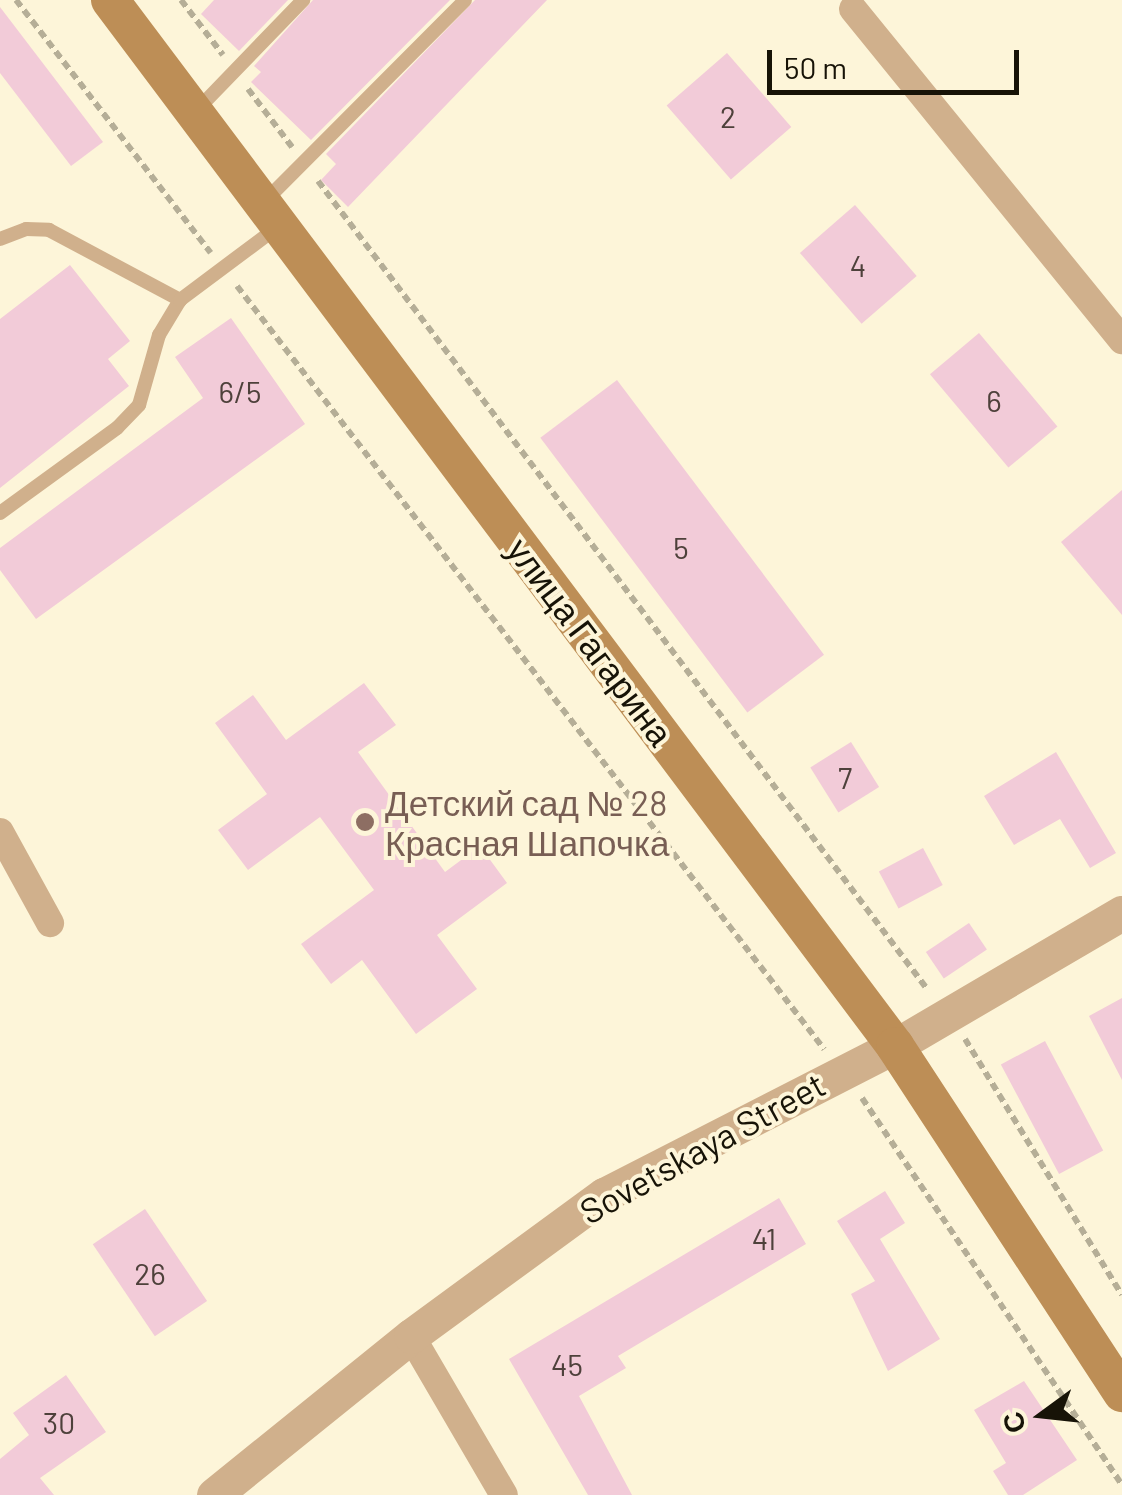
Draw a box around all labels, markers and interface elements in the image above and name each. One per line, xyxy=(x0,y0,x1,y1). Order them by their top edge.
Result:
scale bar xyxy=(772,30,1024,92)
text: 50 m xyxy=(784,49,847,85)
house number: 2 xyxy=(720,98,736,134)
house number: 4 xyxy=(850,247,866,283)
house number: 6/5 xyxy=(219,373,261,409)
house number: 6 xyxy=(986,382,1002,418)
street label: улица Гагарина xyxy=(499,529,683,753)
house number: 5 xyxy=(673,529,689,565)
house number: 7 xyxy=(838,759,852,795)
place label: Детский сад № 28 Красная Шапочка xyxy=(385,781,670,863)
marker: Детский сад № 28 Красная Шапочка xyxy=(354,811,376,833)
street label: Sovetskaya Street xyxy=(572,1062,832,1232)
house number: 41 xyxy=(752,1220,776,1256)
house number: 26 xyxy=(134,1255,166,1291)
house number: 45 xyxy=(551,1346,583,1382)
north arrow xyxy=(992,1365,1092,1465)
house number: 30 xyxy=(43,1404,75,1440)
text: С xyxy=(994,1409,1032,1437)

